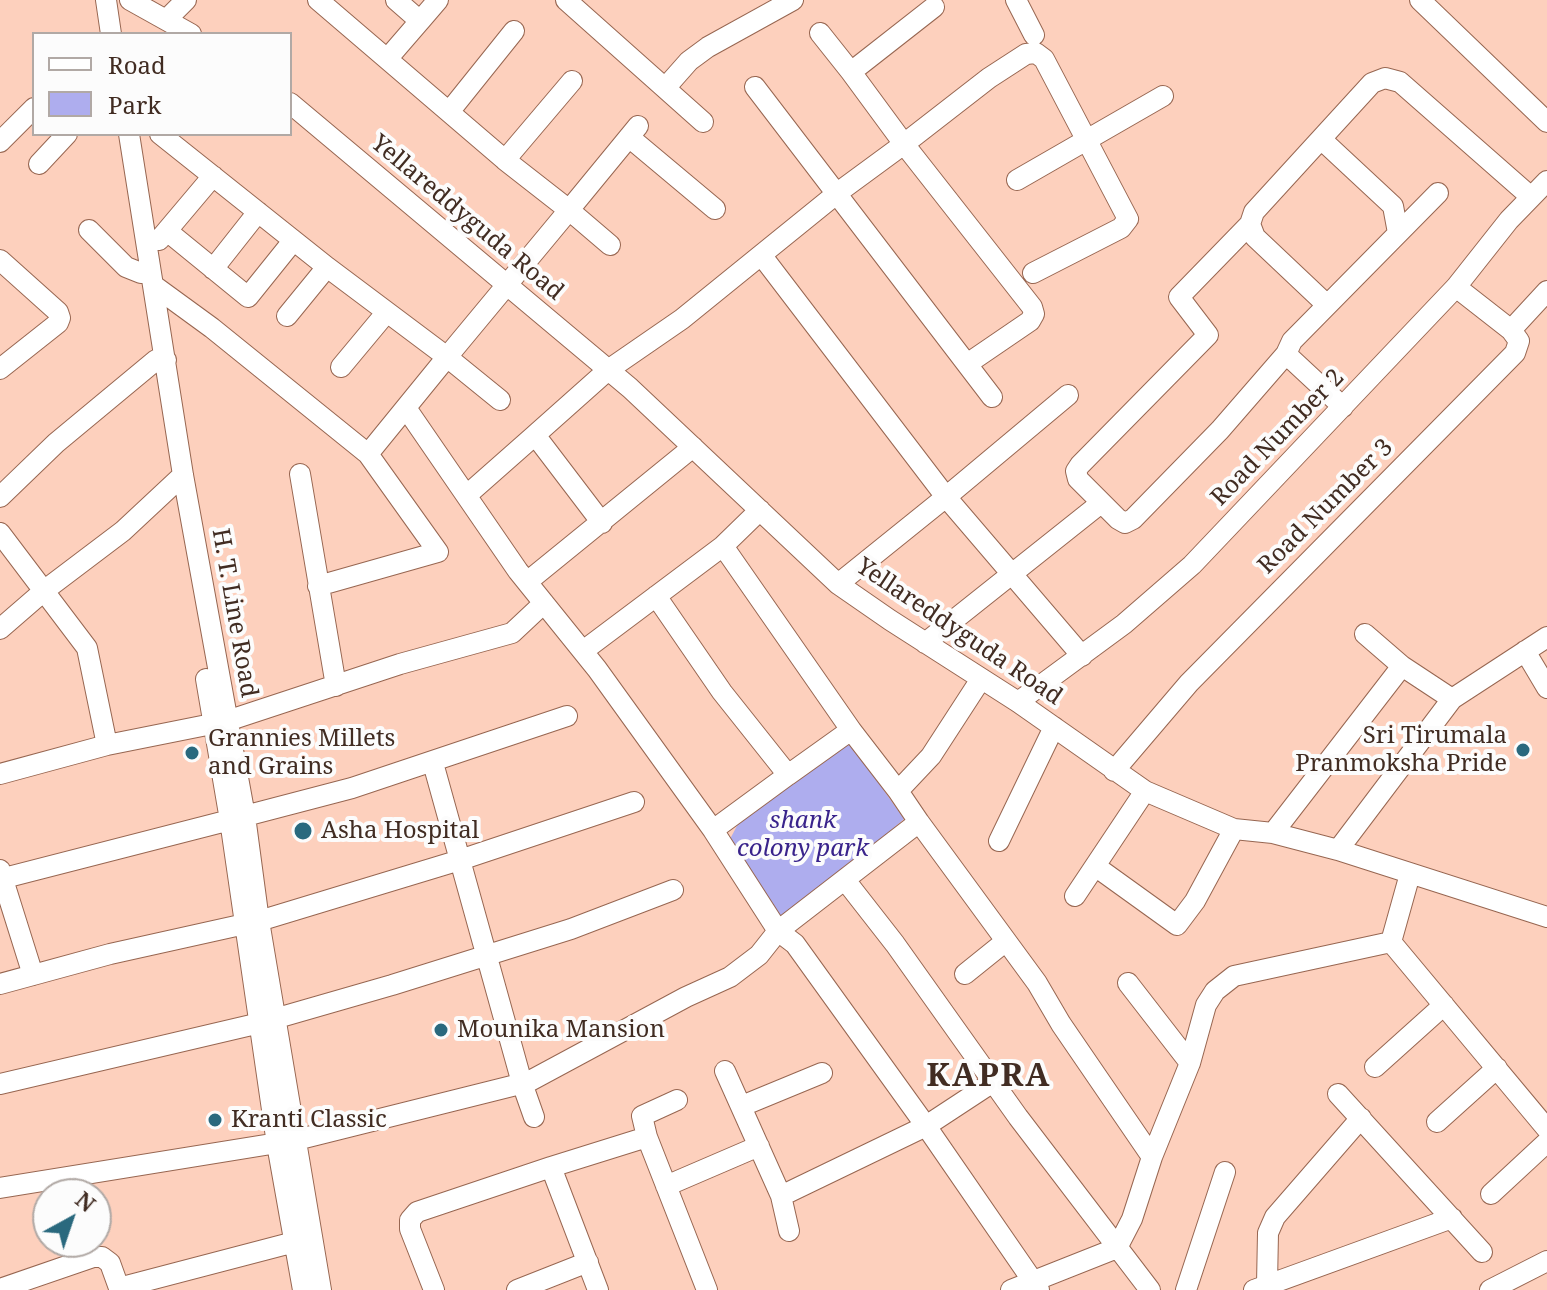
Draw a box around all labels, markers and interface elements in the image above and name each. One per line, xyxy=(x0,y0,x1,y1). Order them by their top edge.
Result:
legend xyxy=(32,32,292,136)
text: Road xyxy=(108,48,166,81)
text: Park xyxy=(108,88,161,121)
street label: Yellareddyguda Road xyxy=(365,129,569,307)
street label: Road Number 2 xyxy=(1206,364,1350,512)
street label: Road Number 3 xyxy=(1253,434,1399,580)
street label: H. T. Line Road xyxy=(205,526,263,700)
street label: Yellareddyguda Road xyxy=(851,552,1067,712)
place label: Sri Tirumala Pranmoksha Pride xyxy=(1295,722,1507,778)
place label: Grannies Millets and Grains xyxy=(208,725,395,781)
marker: Sri Tirumala Pranmoksha Pride xyxy=(1514,741,1532,759)
marker: Grannies Millets and Grains xyxy=(183,744,201,762)
park label: shank colony park xyxy=(737,807,869,863)
place label: Asha Hospital xyxy=(321,817,479,845)
marker: Asha Hospital xyxy=(292,820,314,842)
place label: Mounika Mansion xyxy=(457,1016,665,1044)
marker: Mounika Mansion xyxy=(432,1021,450,1039)
district label: KAPRA xyxy=(927,1058,1051,1096)
place label: Kranti Classic xyxy=(231,1106,387,1134)
marker: Kranti Classic xyxy=(206,1111,224,1129)
north arrow xyxy=(32,1178,112,1258)
text: N xyxy=(70,1184,102,1218)

